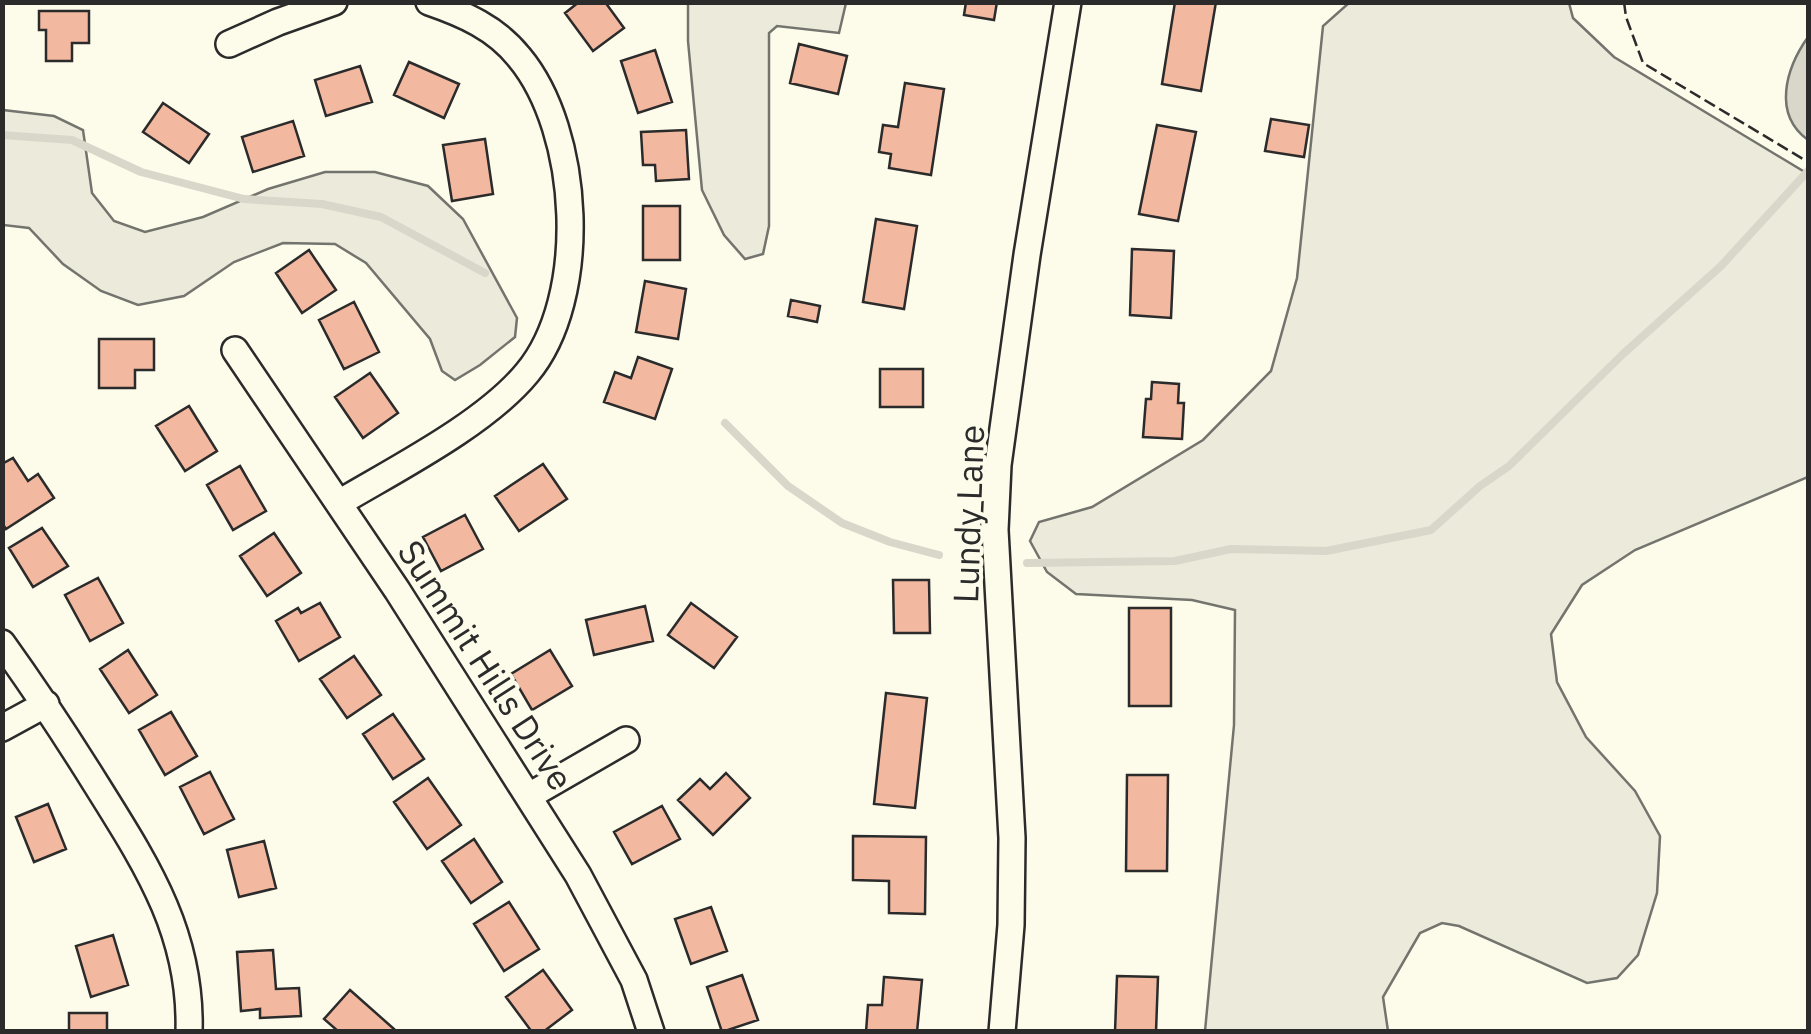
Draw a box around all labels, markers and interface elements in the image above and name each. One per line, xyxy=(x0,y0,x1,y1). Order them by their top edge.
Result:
street label: Lundy Lane xyxy=(942,424,994,604)
street label: Summit Hills Drive xyxy=(388,531,584,799)

